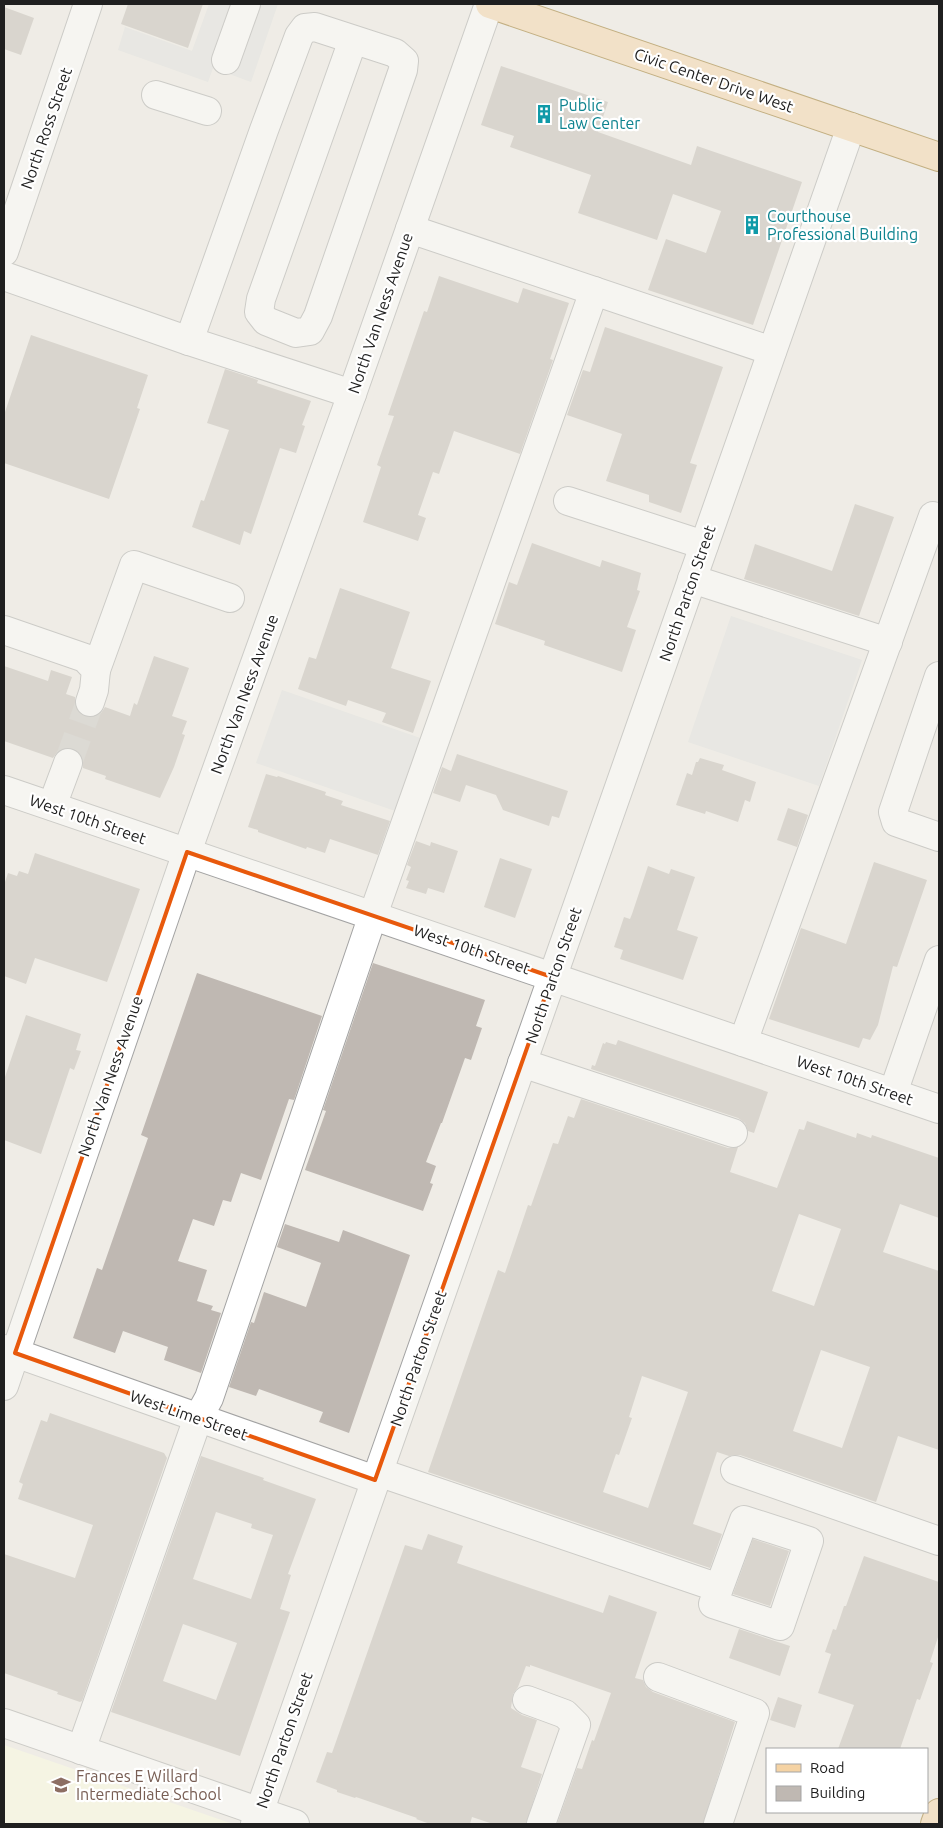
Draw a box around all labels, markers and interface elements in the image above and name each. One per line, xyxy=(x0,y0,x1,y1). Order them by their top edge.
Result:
street label: Civic Center Drive West xyxy=(632,44,797,116)
street label: North Ross Street xyxy=(17,64,75,191)
place label: Public Law Center xyxy=(559,96,640,132)
building icon: Public Law Center xyxy=(533,103,555,125)
place label: Courthouse Professional Building xyxy=(767,207,918,243)
building icon: Courthouse Professional Building xyxy=(741,214,763,236)
street label: North Van Ness Avenue xyxy=(344,230,416,396)
street label: North Parton Street xyxy=(655,522,719,663)
street label: North Van Ness Avenue xyxy=(207,612,281,776)
street label: West 10th Street xyxy=(27,791,149,848)
street label: North Parton Street xyxy=(521,904,585,1045)
street label: West 10th Street xyxy=(411,921,533,978)
street label: North Van Ness Avenue xyxy=(74,993,146,1159)
street label: West 10th Street xyxy=(794,1052,916,1109)
street label: North Parton Street xyxy=(386,1287,450,1428)
street label: West Lime Street xyxy=(128,1386,251,1444)
street label: North Parton Street xyxy=(252,1669,316,1810)
legend xyxy=(766,1748,928,1813)
text: Road xyxy=(810,1759,845,1776)
place label: Frances E Willard Intermediate School xyxy=(76,1767,221,1803)
school or university icon: Frances E Willard Intermediate School xyxy=(50,1774,72,1796)
text: Building xyxy=(810,1784,865,1801)

